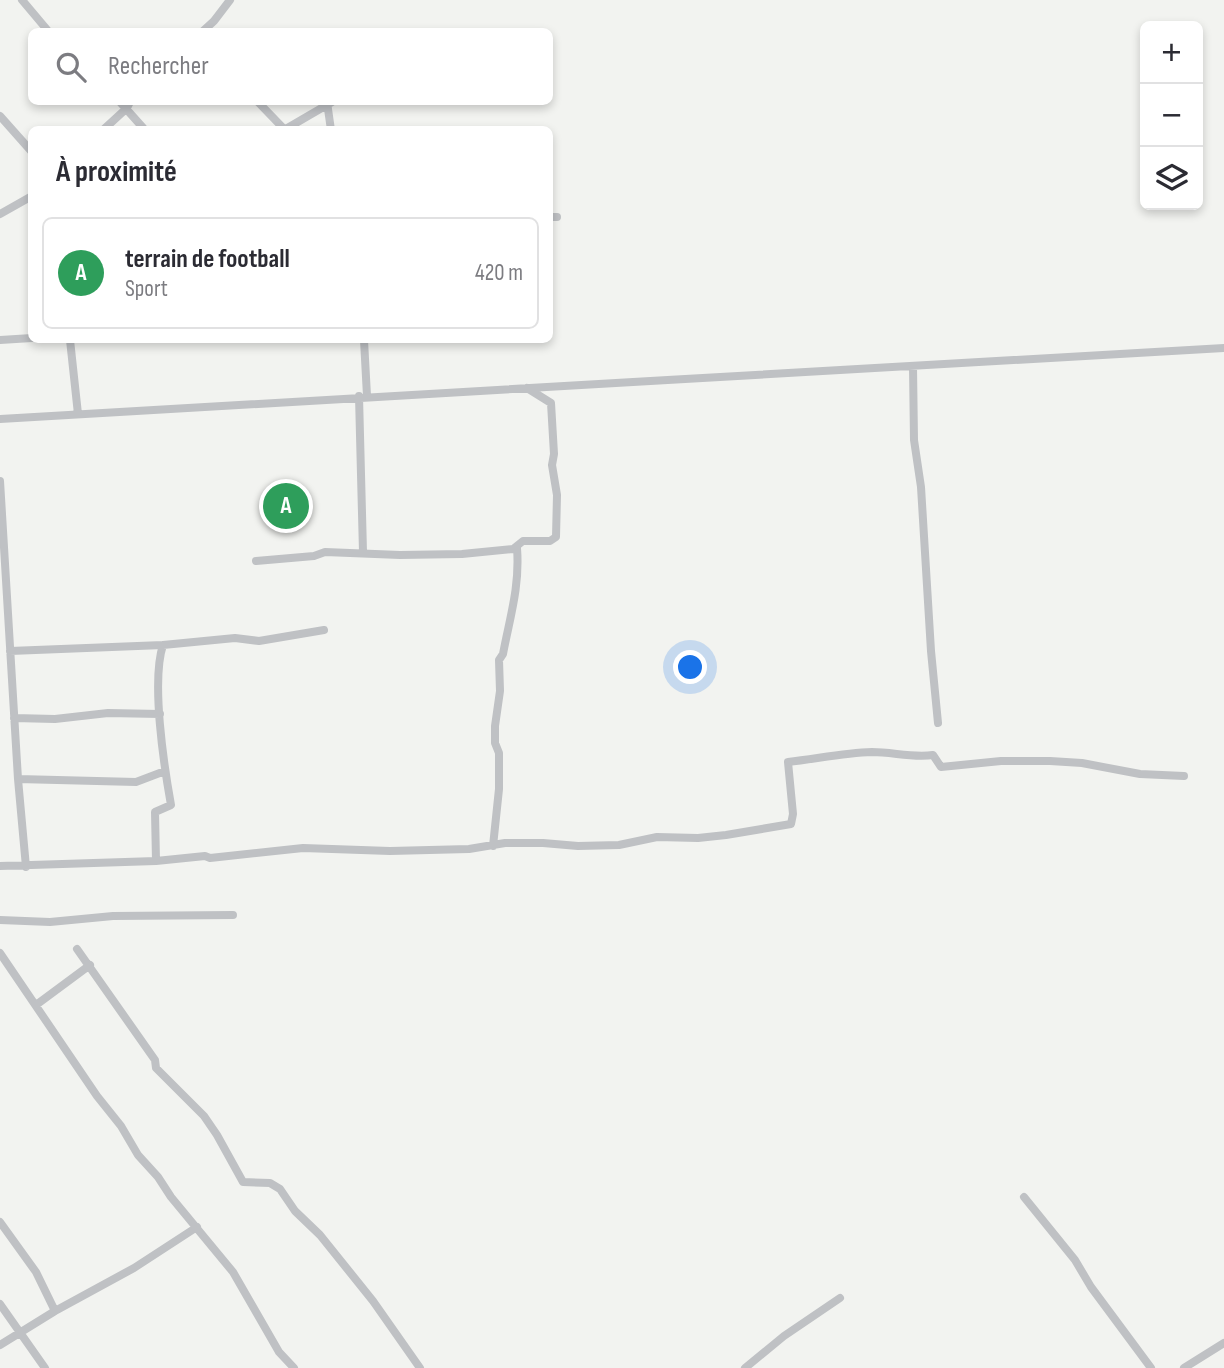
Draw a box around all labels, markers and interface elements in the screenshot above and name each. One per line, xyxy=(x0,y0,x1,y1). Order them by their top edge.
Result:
map controls xyxy=(1140,21,1203,210)
button: + xyxy=(1140,21,1203,84)
search box xyxy=(28,28,553,105)
icon: search xyxy=(52,48,90,86)
text: Rechercher xyxy=(108,51,209,82)
button: − xyxy=(1140,84,1203,147)
button: layers xyxy=(1140,147,1203,210)
text: À proximité xyxy=(56,154,177,190)
text: terrain de football xyxy=(125,244,290,275)
text: A xyxy=(76,259,86,287)
text: 420 m xyxy=(475,259,523,287)
text: Sport xyxy=(125,275,168,303)
pin: A xyxy=(263,480,309,532)
your location xyxy=(673,650,707,684)

